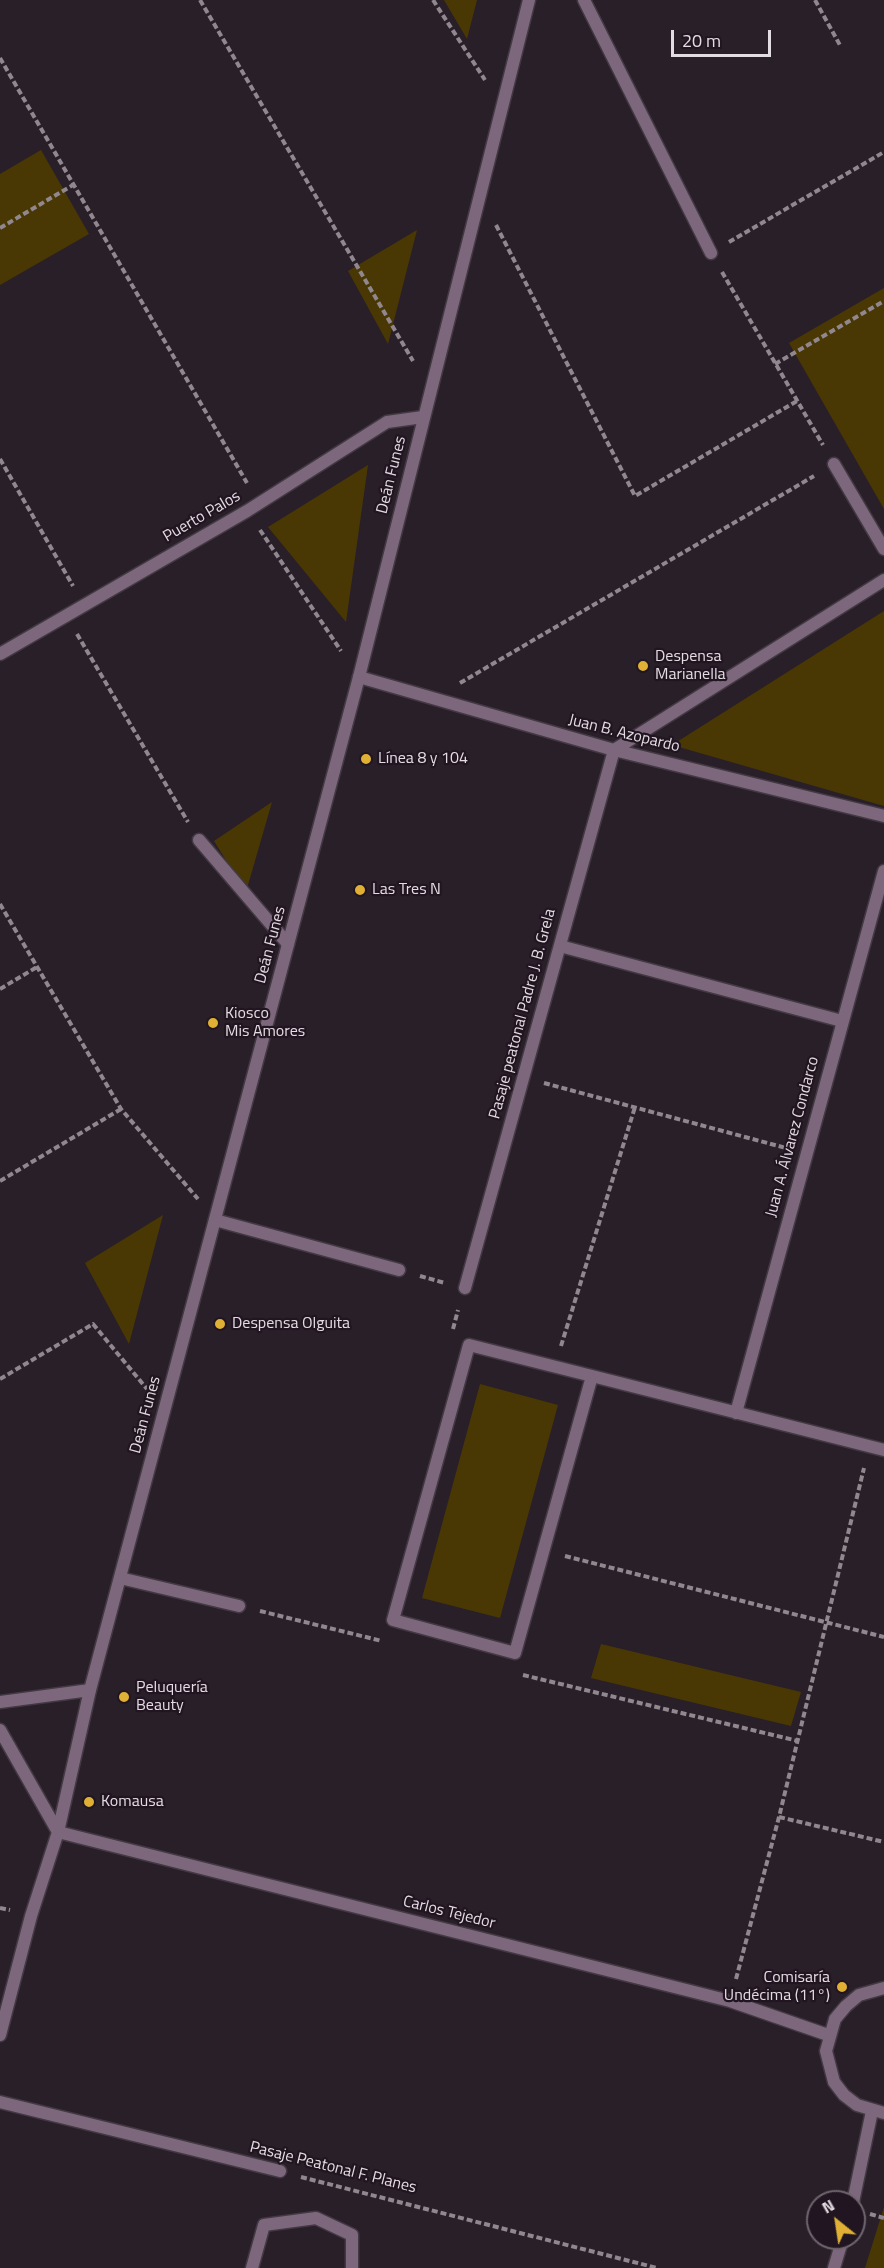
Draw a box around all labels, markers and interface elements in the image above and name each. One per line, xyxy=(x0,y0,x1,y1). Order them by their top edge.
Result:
scale bar xyxy=(674,18,774,56)
text: 20 m xyxy=(682,27,721,54)
street label: Deán Funes xyxy=(373,434,411,516)
street label: Puerto Palos xyxy=(160,487,244,547)
place label: Despensa Marianella xyxy=(655,647,726,685)
marker: Despensa Marianella xyxy=(636,659,650,673)
street label: Juan B. Azopardo xyxy=(566,711,682,757)
place label: Línea 8 y 104 xyxy=(378,749,468,769)
marker: Línea 8 y 104 xyxy=(359,752,373,766)
place label: Las Tres N xyxy=(372,880,441,900)
marker: Las Tres N xyxy=(353,883,367,897)
street label: Deán Funes xyxy=(251,904,291,986)
street label: Pasaje peatonal Padre J. B. Grela xyxy=(486,907,560,1121)
place label: Kiosco Mis Amores xyxy=(225,1004,305,1042)
marker: Kiosco Mis Amores xyxy=(206,1016,220,1030)
street label: Juan A. Álvarez Condarco xyxy=(762,1055,824,1219)
place label: Despensa Olguita xyxy=(232,1314,350,1334)
marker: Despensa Olguita xyxy=(213,1317,227,1331)
street label: Deán Funes xyxy=(126,1374,166,1456)
place label: Peluquería Beauty xyxy=(136,1678,208,1716)
marker: Peluquería Beauty xyxy=(117,1690,131,1704)
place label: Komausa xyxy=(101,1792,164,1812)
marker: Komausa xyxy=(82,1795,96,1809)
street label: Carlos Tejedor xyxy=(401,1892,497,1934)
place label: Comisaría Undécima (11°) xyxy=(724,1968,830,2006)
marker: Comisaría Undécima (11°) xyxy=(835,1980,849,1994)
street label: Pasaje Peatonal F. Planes xyxy=(248,2138,418,2198)
north arrow xyxy=(806,2190,866,2250)
text: N xyxy=(817,2193,839,2219)

